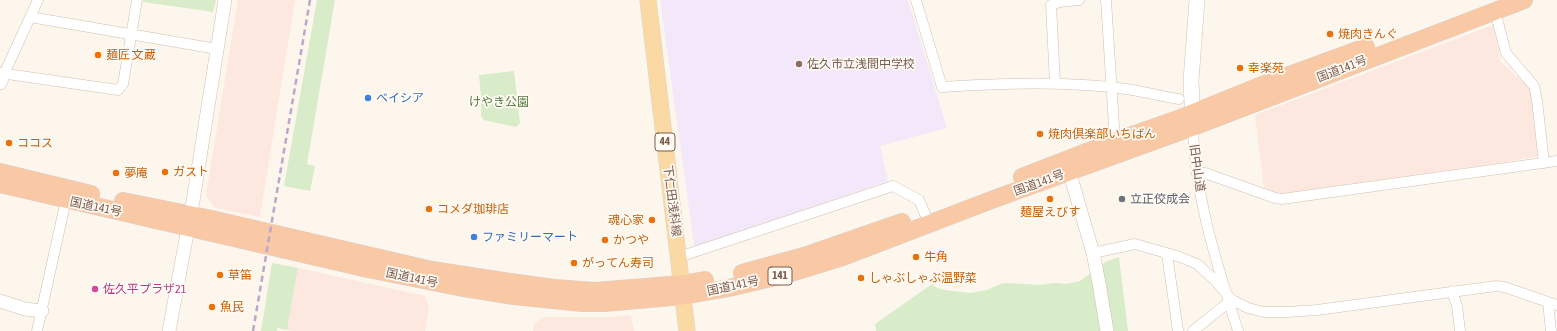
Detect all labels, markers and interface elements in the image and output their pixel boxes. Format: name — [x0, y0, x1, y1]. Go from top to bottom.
place label: 焼肉きんぐ — [1338, 27, 1398, 41]
marker: 焼肉きんぐ — [1325, 29, 1335, 39]
place label: 麺匠 文蔵 — [106, 48, 156, 62]
marker: 麺匠 文蔵 — [93, 50, 103, 60]
street label: 国道141号 — [1315, 53, 1369, 85]
place label: 佐久市立浅間中学校 — [807, 57, 915, 71]
marker: 佐久市立浅間中学校 — [794, 59, 804, 69]
place label: 幸楽苑 — [1248, 61, 1284, 75]
marker: 幸楽苑 — [1235, 63, 1245, 73]
place label: ベイシア — [376, 91, 424, 105]
marker: ベイシア — [363, 93, 373, 103]
park label: けやき公園 — [469, 95, 529, 109]
place label: 焼肉倶楽部いちばん — [1048, 127, 1156, 141]
marker: 焼肉倶楽部いちばん — [1035, 129, 1045, 139]
road number: 44 — [655, 133, 675, 151]
place label: ココス — [17, 136, 53, 150]
marker: ココス — [4, 138, 14, 148]
street label: 旧中山道 — [1187, 143, 1207, 193]
street label: 下仁田浅科線 — [660, 164, 684, 238]
place label: ガスト — [173, 165, 209, 179]
place label: 夢庵 — [124, 166, 148, 180]
marker: ガスト — [160, 167, 170, 177]
street label: 国道141号 — [1012, 167, 1066, 199]
marker: 夢庵 — [111, 168, 121, 178]
place label: 立正佼成会 — [1130, 192, 1190, 206]
street label: 国道141号 — [69, 194, 123, 220]
marker: 麺屋えびす — [1045, 194, 1055, 204]
marker: 立正佼成会 — [1117, 194, 1127, 204]
place label: コメダ珈琲店 — [437, 202, 509, 216]
marker: コメダ珈琲店 — [424, 204, 434, 214]
place label: 麺屋えびす — [1020, 205, 1080, 219]
place label: 魂心家 — [608, 213, 644, 227]
marker: 魂心家 — [647, 215, 657, 225]
place label: ファミリーマート — [482, 230, 578, 244]
marker: ファミリーマート — [469, 232, 479, 242]
place label: かつや — [613, 233, 649, 247]
marker: かつや — [600, 235, 610, 245]
place label: 牛角 — [924, 250, 948, 264]
marker: 牛角 — [911, 252, 921, 262]
place label: がってん寿司 — [582, 256, 654, 270]
marker: がってん寿司 — [569, 258, 579, 268]
street label: 国道141号 — [385, 265, 439, 291]
road number: 141 — [768, 267, 792, 285]
place label: 草笛 — [228, 268, 252, 282]
marker: 草笛 — [215, 270, 225, 280]
place label: しゃぶしゃぶ温野菜 — [869, 271, 977, 285]
street label: 国道141号 — [706, 273, 760, 299]
marker: しゃぶしゃぶ温野菜 — [856, 273, 866, 283]
place label: 佐久平プラザ21 — [103, 282, 186, 296]
marker: 佐久平プラザ21 — [90, 284, 100, 294]
place label: 魚民 — [220, 300, 244, 314]
marker: 魚民 — [207, 302, 217, 312]

